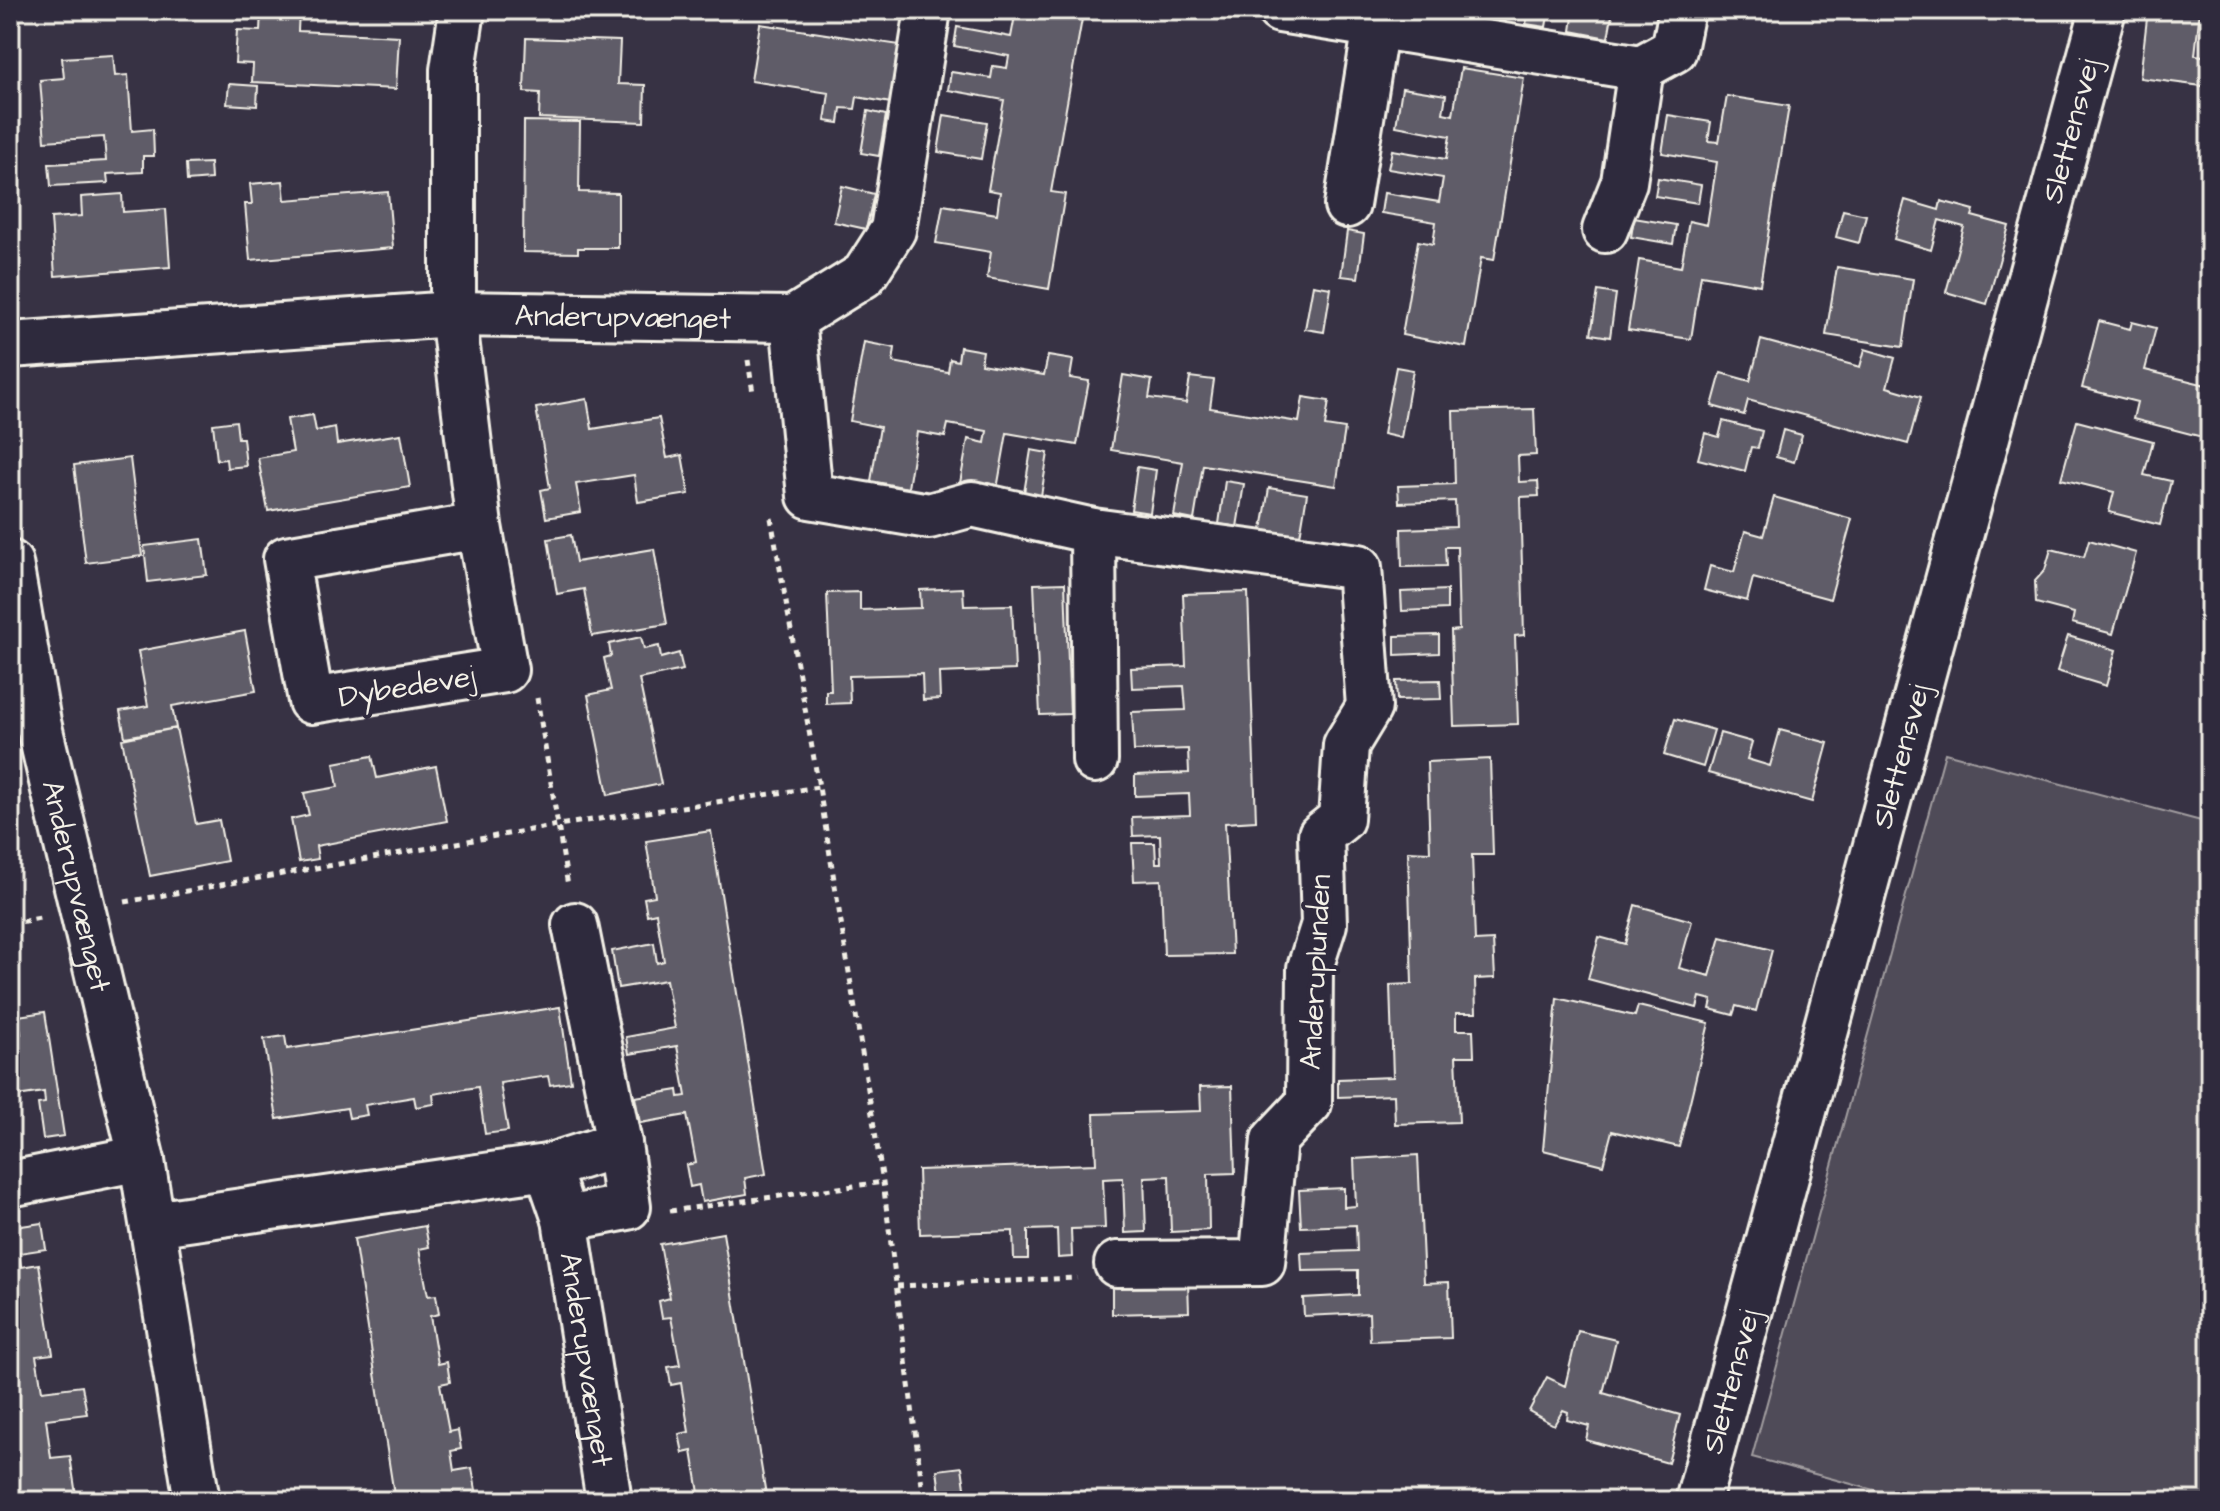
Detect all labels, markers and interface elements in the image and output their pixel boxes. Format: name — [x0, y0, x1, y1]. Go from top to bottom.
street label: Slettensvej — [2032, 53, 2111, 208]
street label: Anderupvænget — [514, 295, 731, 341]
street label: Dybedevej — [336, 655, 479, 719]
street label: Slettensvej — [1862, 679, 1941, 833]
street label: Anderupvænget — [30, 776, 121, 996]
street label: Anderuplunden — [1290, 873, 1342, 1071]
street label: Anderupvænget — [548, 1249, 623, 1470]
street label: Slettensvej — [1692, 1304, 1771, 1458]

